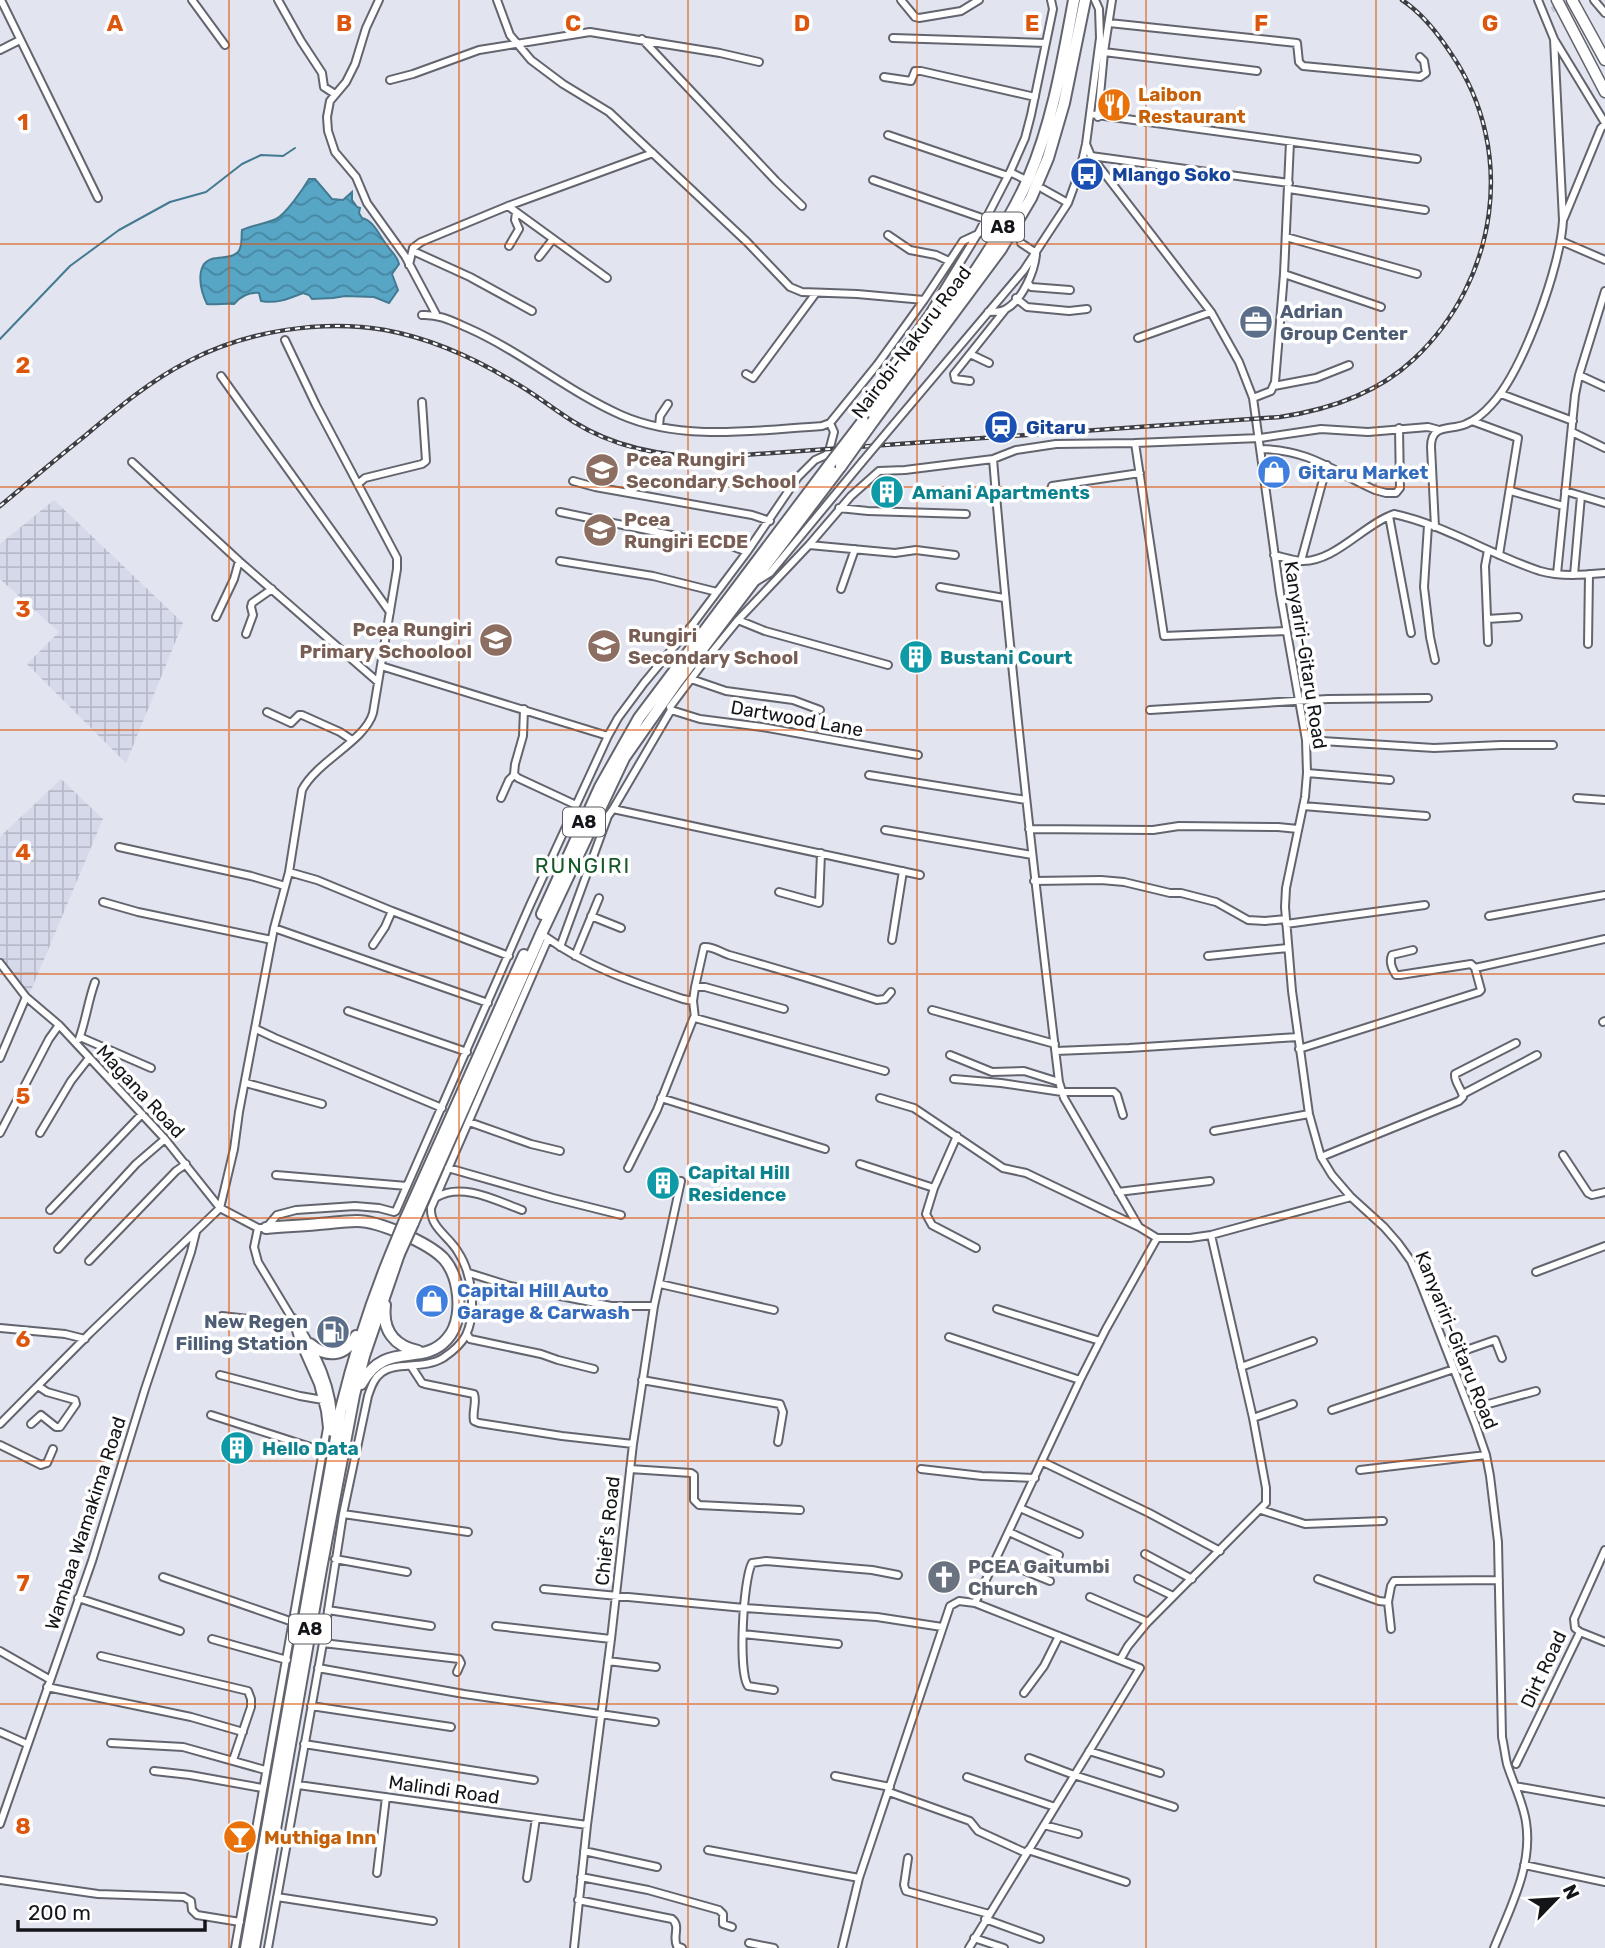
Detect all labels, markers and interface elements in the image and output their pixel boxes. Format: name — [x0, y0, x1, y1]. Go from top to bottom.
text: A — [107, 9, 124, 37]
text: B — [336, 9, 352, 37]
text: C — [565, 9, 581, 37]
text: D — [794, 9, 810, 37]
text: E — [1025, 9, 1039, 37]
text: F — [1254, 9, 1268, 37]
text: G — [1482, 9, 1498, 37]
place label: Laibon Restaurant — [1138, 83, 1246, 128]
restaurant icon: Laibon Restaurant — [1095, 86, 1133, 124]
text: 1 — [17, 108, 29, 136]
bus stop icon: Mlango Soko — [1068, 155, 1106, 193]
place label: Mlango Soko — [1112, 163, 1231, 186]
road number: A8 — [982, 212, 1024, 242]
street label: Nairobi-Nakuru Road — [847, 262, 976, 423]
place label: Adrian Group Center — [1280, 300, 1408, 345]
office icon: Adrian Group Center — [1237, 303, 1275, 341]
text: 2 — [16, 351, 30, 379]
station icon: Gitaru — [982, 408, 1020, 446]
place label: Gitaru — [1026, 416, 1086, 439]
place label: Pcea Rungiri Secondary School — [626, 448, 796, 493]
school or university icon: Pcea Rungiri Secondary School — [583, 451, 621, 489]
shop icon: Gitaru Market — [1255, 453, 1293, 491]
place label: Gitaru Market — [1298, 461, 1429, 484]
building icon: Amani Apartments — [868, 473, 906, 511]
place label: Amani Apartments — [912, 481, 1090, 504]
place label: Pcea Rungiri ECDE — [624, 508, 748, 553]
school or university icon: Pcea Rungiri ECDE — [581, 511, 619, 549]
street label: Kanyariri-Gitaru Road — [1279, 559, 1332, 751]
text: 3 — [15, 595, 31, 623]
place label: Pcea Rungiri Primary Schoolool — [299, 618, 472, 663]
school or university icon: Pcea Rungiri Primary Schoolool — [477, 621, 515, 659]
place label: Rungiri Secondary School — [628, 624, 798, 669]
school or university icon: Rungiri Secondary School — [585, 627, 623, 665]
building icon: Bustani Court — [897, 638, 935, 676]
place label: Bustani Court — [940, 646, 1073, 669]
street label: Dartwood Lane — [729, 696, 865, 741]
road number: A8 — [563, 808, 605, 836]
text: 4 — [15, 838, 31, 866]
district label: RUNGIRI — [535, 853, 631, 878]
street label: Magana Road — [92, 1040, 190, 1143]
text: 5 — [16, 1082, 31, 1110]
place label: Capital Hill Residence — [688, 1161, 790, 1206]
building icon: Capital Hill Residence — [644, 1164, 682, 1202]
street label: Kanyariri-Gitaru Road — [1410, 1248, 1503, 1433]
place label: Capital Hill Auto Garage & Carwash — [457, 1279, 630, 1324]
shop icon: Capital Hill Auto Garage & Carwash — [413, 1282, 451, 1320]
place label: New Regen Filling Station — [175, 1310, 308, 1355]
fuel station icon: New Regen Filling Station — [314, 1313, 352, 1351]
text: 6 — [16, 1325, 31, 1353]
street label: Wambaa Wamakima Road — [40, 1414, 131, 1633]
building icon: Hello Data — [218, 1429, 256, 1467]
place label: Hello Data — [262, 1437, 359, 1460]
street label: Chief's Road — [590, 1475, 625, 1587]
place label: PCEA Gaitumbi Church — [968, 1555, 1110, 1600]
church icon: PCEA Gaitumbi Church — [925, 1558, 963, 1596]
text: 7 — [16, 1569, 30, 1597]
road number: A8 — [289, 1614, 331, 1644]
street label: Dirt Road — [1516, 1627, 1571, 1711]
street label: Malindi Road — [387, 1770, 501, 1809]
text: 8 — [15, 1812, 31, 1840]
bar icon: Muthiga Inn — [221, 1818, 259, 1856]
place label: Muthiga Inn — [264, 1826, 376, 1849]
north arrow — [1521, 1864, 1591, 1934]
text: N — [1558, 1881, 1584, 1903]
scale bar — [18, 1888, 205, 1932]
text: 200 m — [28, 1900, 91, 1925]

